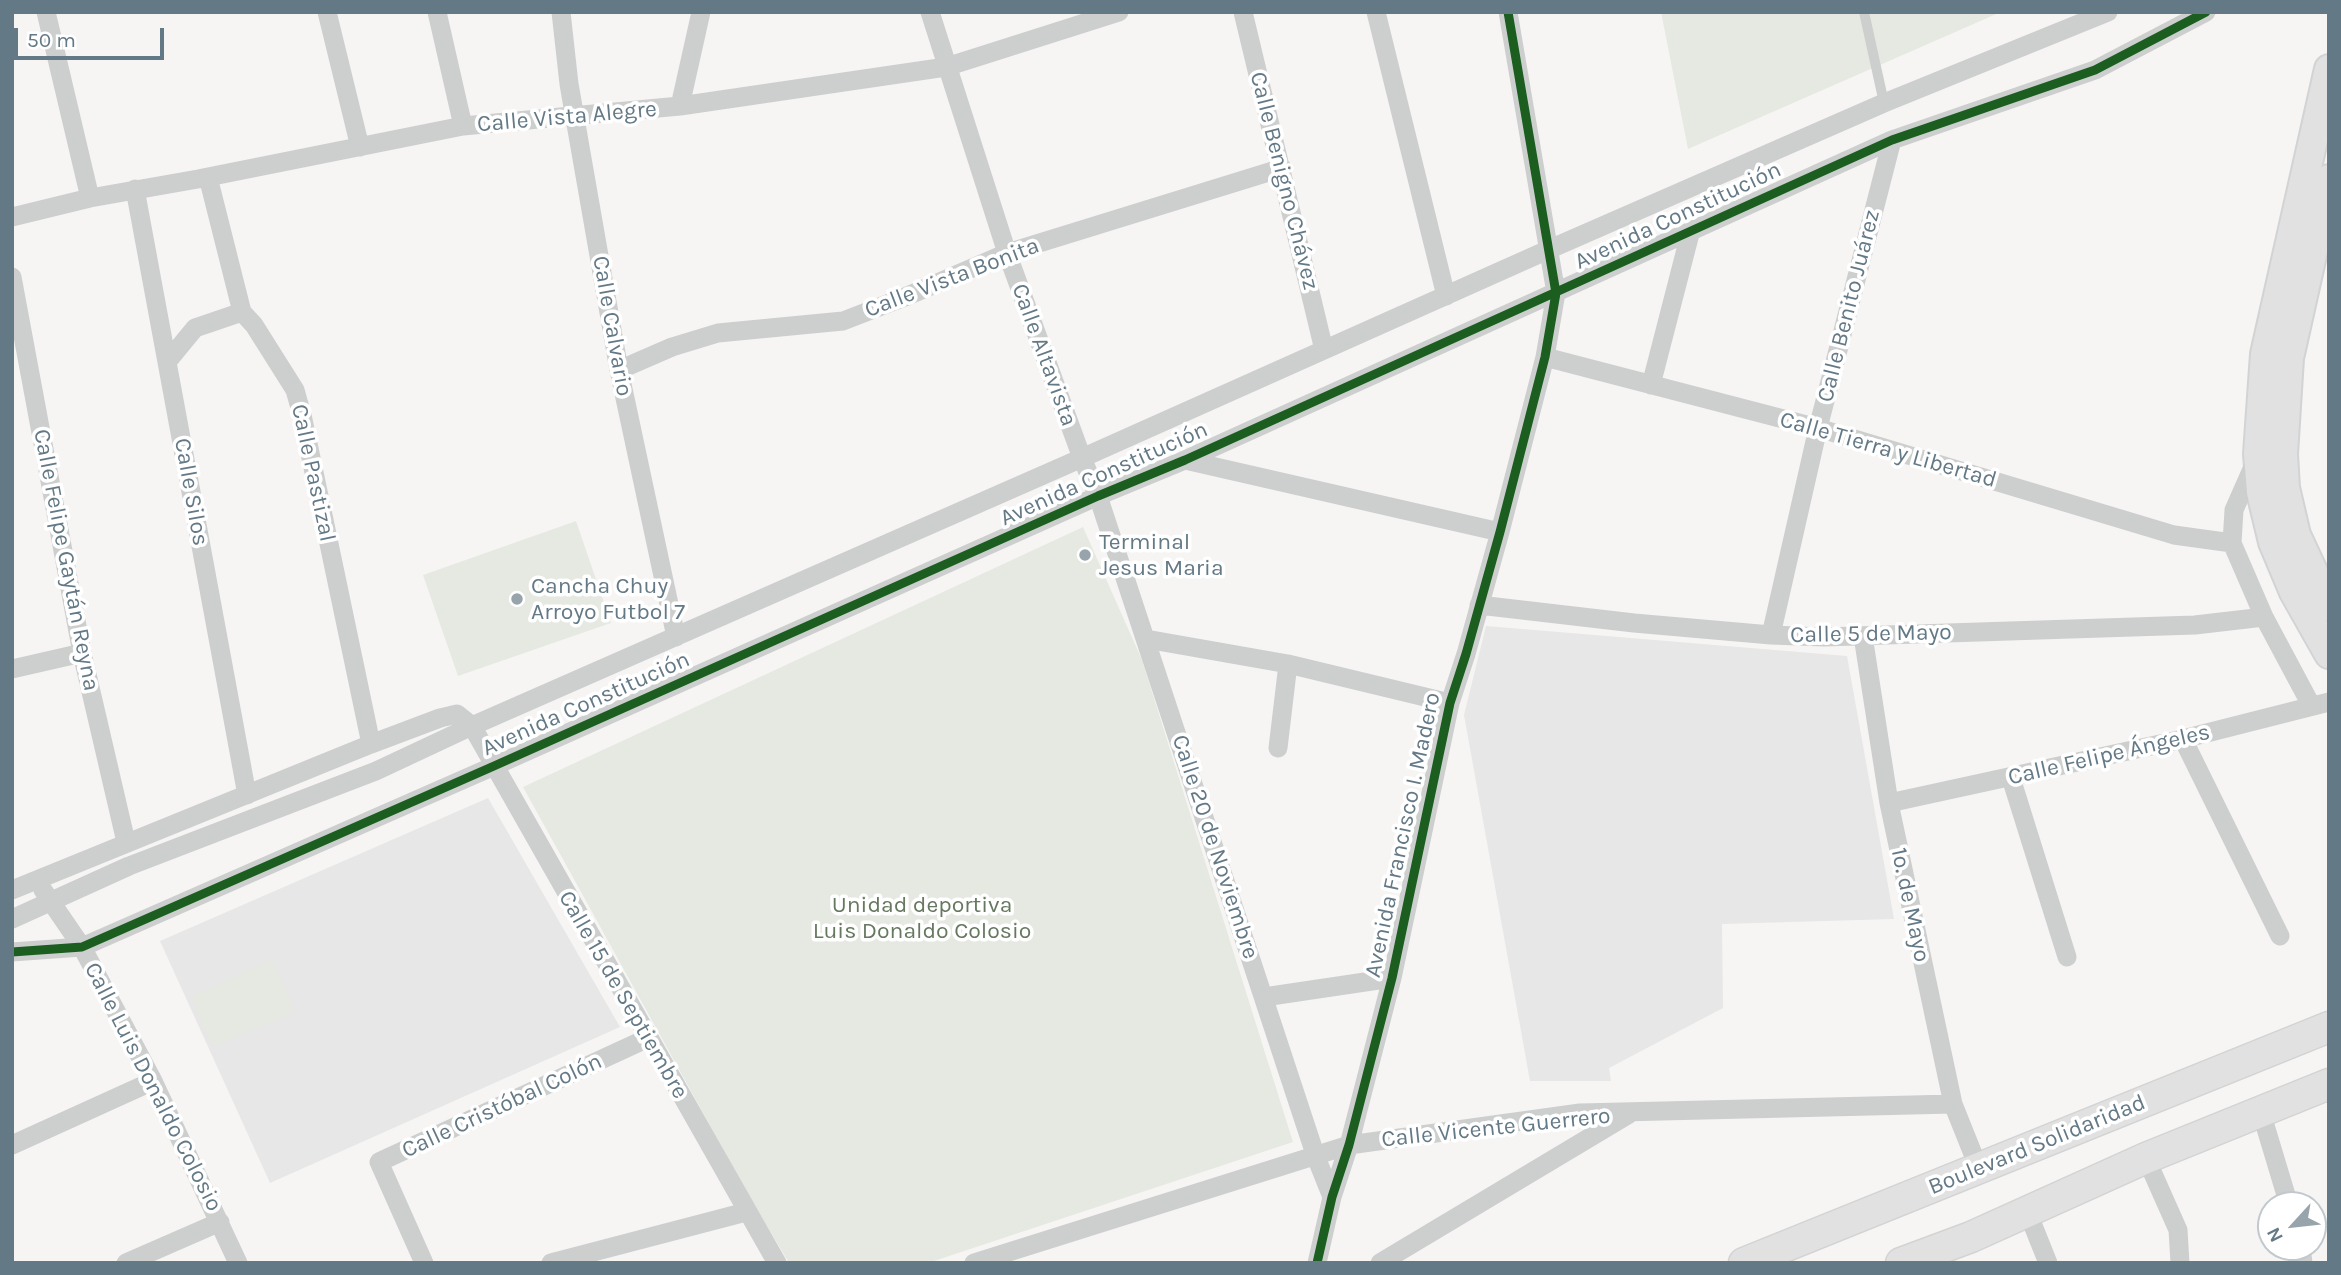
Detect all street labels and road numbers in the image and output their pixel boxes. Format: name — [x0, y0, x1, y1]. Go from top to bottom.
street label: Calle Benigno Chávez — [1244, 69, 1324, 293]
street label: Calle Vista Alegre — [476, 95, 658, 139]
street label: Avenida Constitución — [1570, 156, 1786, 276]
street label: Calle Benito Juárez — [1812, 207, 1886, 405]
street label: Calle Vista Bonita — [861, 232, 1043, 324]
street label: Calle Calvario — [586, 254, 638, 398]
street label: Calle Altavista — [1005, 280, 1083, 430]
street label: Calle Pastizal — [285, 402, 341, 544]
street label: Calle Tierra y Libertad — [1776, 406, 2000, 494]
street label: Avenida Constitución — [996, 416, 1212, 532]
street label: Calle Felipe Gaytán Reyna — [27, 427, 105, 693]
street label: Calle Silos — [168, 436, 214, 548]
street label: Calle 5 de Mayo — [1790, 619, 1952, 649]
street label: Avenida Constitución — [478, 646, 694, 762]
street label: Avenida Francisco I. Madero — [1359, 690, 1447, 980]
street label: Calle Felipe Ángeles — [2005, 718, 2213, 792]
street label: Calle 20 de Noviembre — [1166, 731, 1264, 963]
street label: 1o. de Mayo — [1884, 845, 1936, 965]
street label: Calle 15 de Septiembre — [552, 886, 694, 1104]
street label: Calle Luis Donaldo Colosio — [78, 958, 228, 1216]
street label: Calle Cristóbal Colón — [398, 1048, 606, 1164]
street label: Boulevard Solidaridad — [1924, 1089, 2150, 1201]
street label: Calle Vicente Guerrero — [1380, 1102, 1612, 1154]

